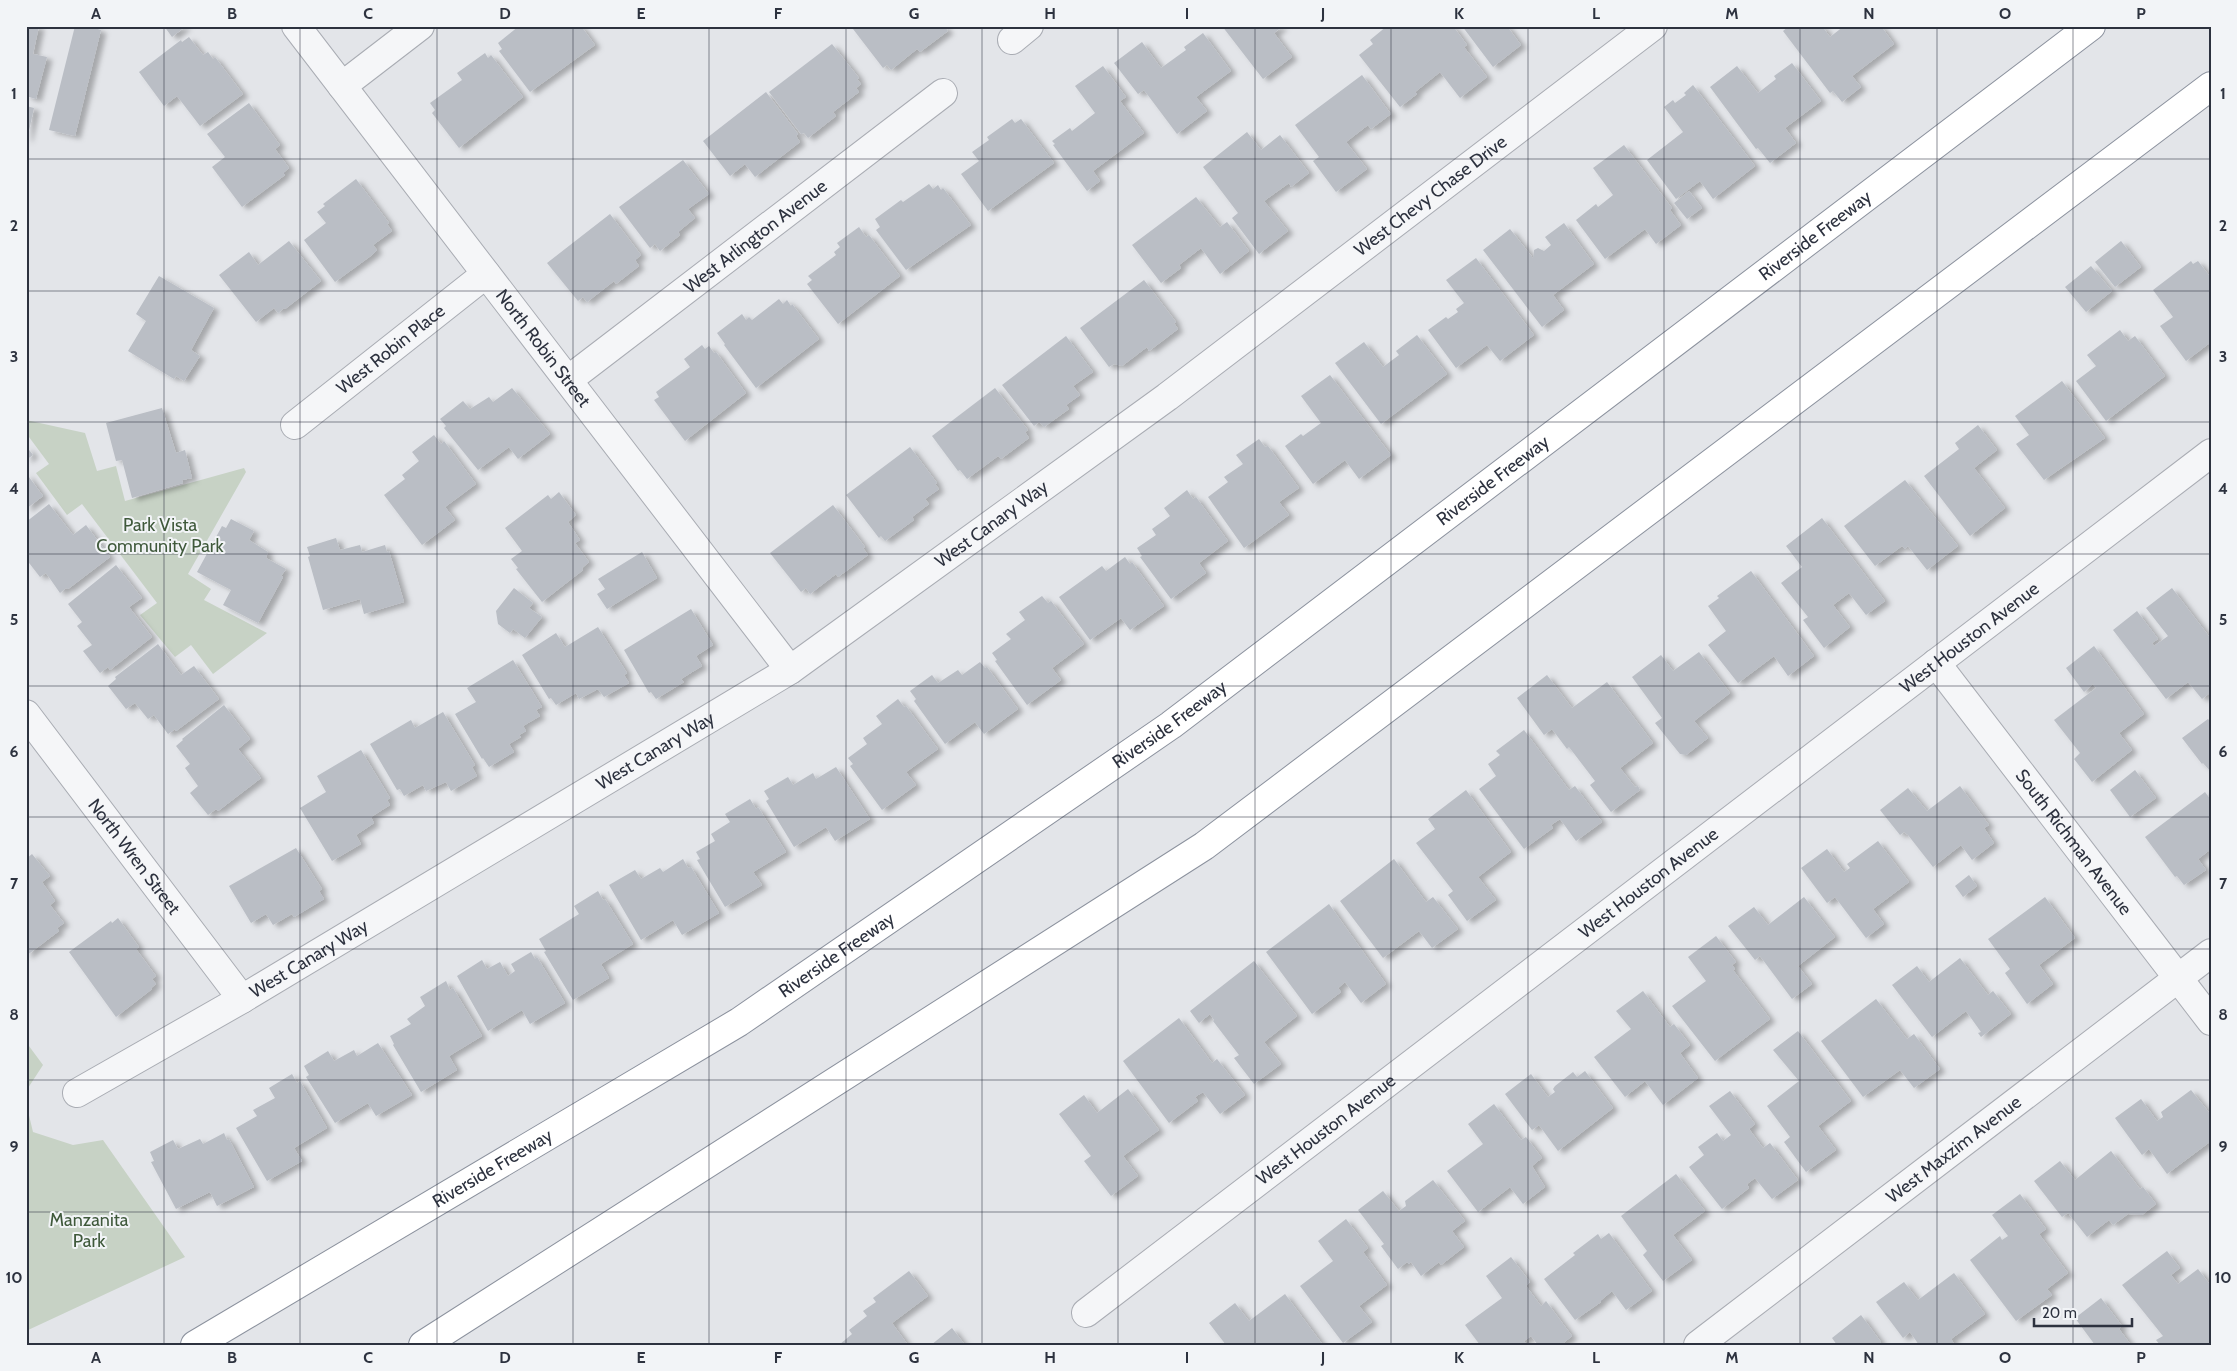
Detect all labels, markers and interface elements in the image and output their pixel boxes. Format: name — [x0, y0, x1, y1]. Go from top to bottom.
text: A — [91, 4, 101, 23]
text: B — [227, 4, 237, 23]
text: C — [363, 4, 373, 23]
text: D — [499, 4, 511, 23]
text: E — [636, 4, 646, 23]
text: F — [774, 4, 783, 23]
text: G — [909, 4, 919, 23]
text: H — [1044, 4, 1056, 23]
text: I — [1185, 4, 1189, 23]
text: J — [1320, 4, 1325, 23]
text: K — [1454, 4, 1464, 23]
text: L — [1592, 4, 1600, 23]
text: M — [1725, 4, 1739, 23]
text: N — [1863, 4, 1875, 23]
text: O — [1999, 4, 2011, 23]
text: P — [2136, 4, 2146, 23]
text: 1 — [11, 84, 17, 103]
text: 1 — [2220, 84, 2226, 103]
street label: West Chevy Chase Drive — [1350, 131, 1511, 261]
street label: West Arlington Avenue — [680, 175, 831, 298]
street label: Riverside Freeway — [1755, 186, 1876, 285]
text: 2 — [10, 216, 18, 235]
text: 2 — [2219, 216, 2227, 235]
street label: North Robin Street — [491, 285, 595, 411]
street label: West Robin Place — [332, 300, 449, 399]
text: 3 — [10, 347, 18, 366]
text: 3 — [2219, 347, 2227, 366]
street label: Riverside Freeway — [1432, 431, 1553, 530]
street label: West Canary Way — [931, 476, 1052, 572]
text: 4 — [9, 479, 19, 498]
text: 4 — [2218, 479, 2228, 498]
park label: Park Vista Community Park — [96, 514, 225, 557]
street label: West Houston Avenue — [1895, 577, 2043, 698]
text: 5 — [10, 610, 18, 629]
text: 5 — [2219, 610, 2227, 629]
street label: Riverside Freeway — [1108, 676, 1231, 773]
street label: West Canary Way — [592, 707, 718, 795]
text: 6 — [10, 742, 19, 761]
text: 6 — [2219, 742, 2228, 761]
street label: South Richman Avenue — [2011, 765, 2137, 919]
street label: North Wren Street — [83, 794, 185, 919]
street label: West Houston Avenue — [1574, 823, 1723, 943]
text: 7 — [10, 874, 19, 893]
text: 7 — [2219, 874, 2228, 893]
street label: Riverside Freeway — [774, 907, 899, 1002]
street label: West Canary Way — [246, 915, 372, 1003]
text: 8 — [9, 1005, 19, 1024]
text: 8 — [2218, 1005, 2228, 1024]
street label: West Houston Avenue — [1252, 1069, 1400, 1190]
street label: West Maxzim Avenue — [1882, 1091, 2026, 1208]
street label: Riverside Freeway — [429, 1124, 556, 1212]
text: 9 — [10, 1137, 19, 1156]
text: 9 — [2219, 1137, 2228, 1156]
park label: Manzanita Park — [50, 1209, 129, 1252]
text: 10 — [5, 1268, 23, 1287]
text: 10 — [2214, 1268, 2232, 1287]
scale bar — [2034, 1296, 2132, 1328]
text: 20 m — [2042, 1304, 2077, 1322]
text: A — [91, 1348, 101, 1367]
text: B — [227, 1348, 237, 1367]
text: C — [363, 1348, 373, 1367]
text: D — [499, 1348, 511, 1367]
text: E — [636, 1348, 646, 1367]
text: F — [774, 1348, 783, 1367]
text: G — [909, 1348, 919, 1367]
text: H — [1044, 1348, 1056, 1367]
text: I — [1185, 1348, 1189, 1367]
text: J — [1320, 1348, 1325, 1367]
text: K — [1454, 1348, 1464, 1367]
text: L — [1592, 1348, 1600, 1367]
text: M — [1725, 1348, 1739, 1367]
text: N — [1863, 1348, 1875, 1367]
text: O — [1999, 1348, 2011, 1367]
text: P — [2136, 1348, 2146, 1367]

